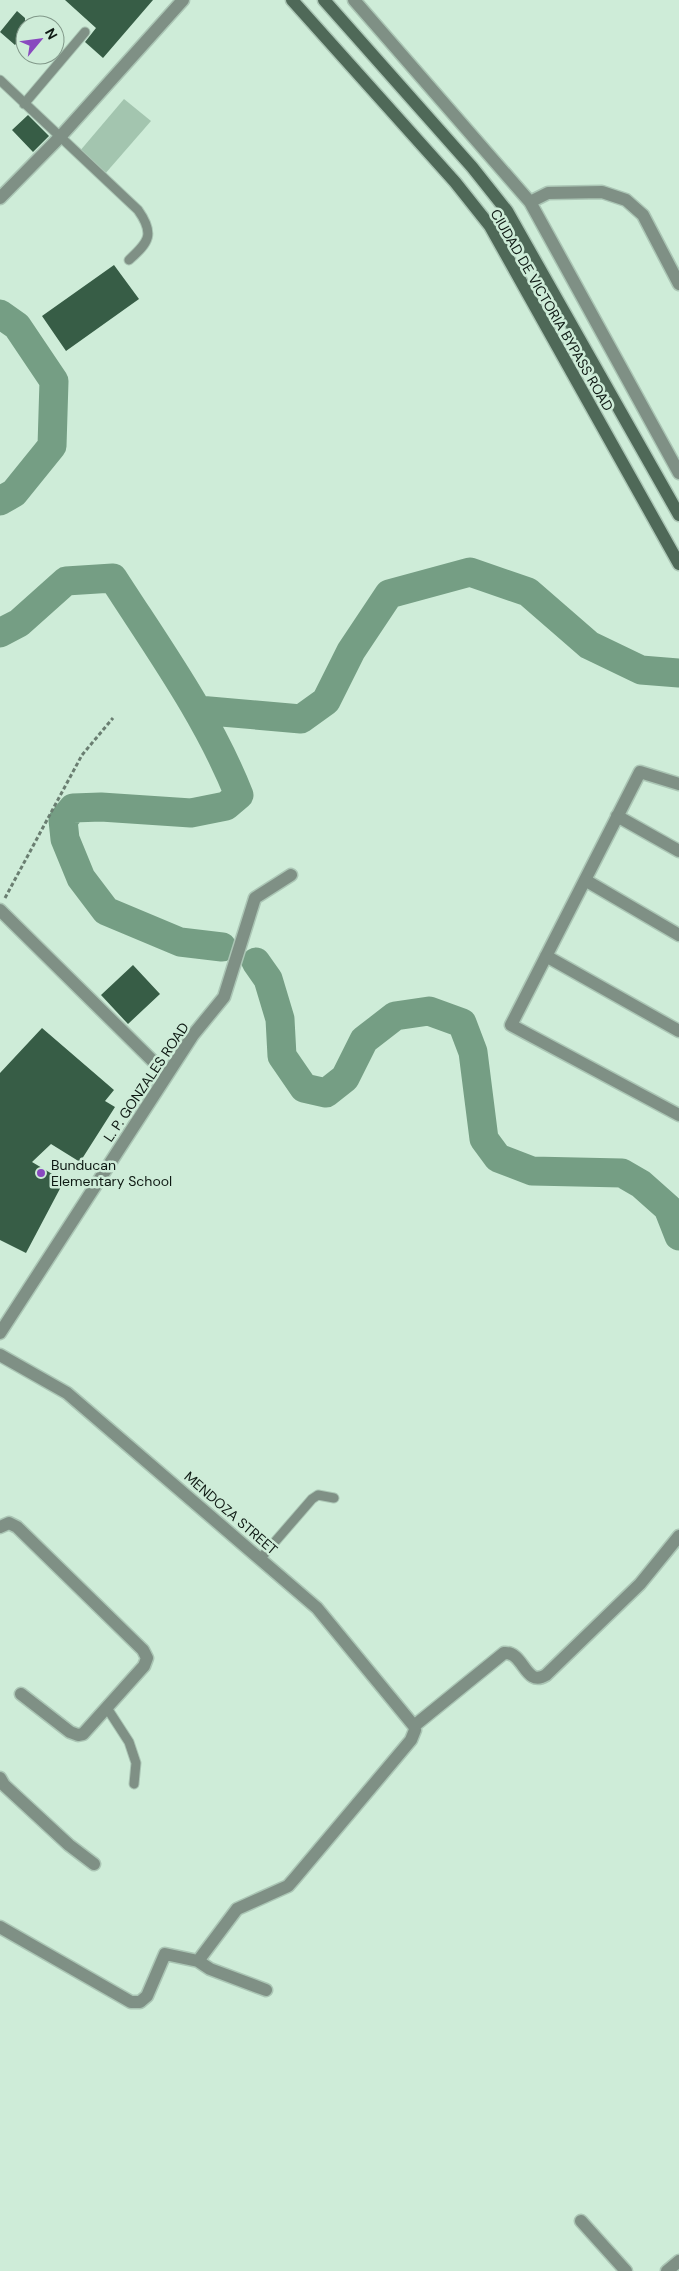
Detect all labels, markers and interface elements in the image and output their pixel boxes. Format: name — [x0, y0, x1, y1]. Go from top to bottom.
north arrow — [15, 15, 65, 65]
text: N — [41, 25, 62, 43]
street label: CIUDAD DE VICTORIA BYPASS ROAD — [487, 206, 617, 414]
street label: L. P. GONZALES ROAD — [99, 1019, 193, 1145]
place label: Bunducan Elementary School — [51, 1156, 172, 1190]
marker: Bunducan Elementary School — [35, 1167, 47, 1179]
street label: MENDOZA STREET — [181, 1467, 282, 1559]

